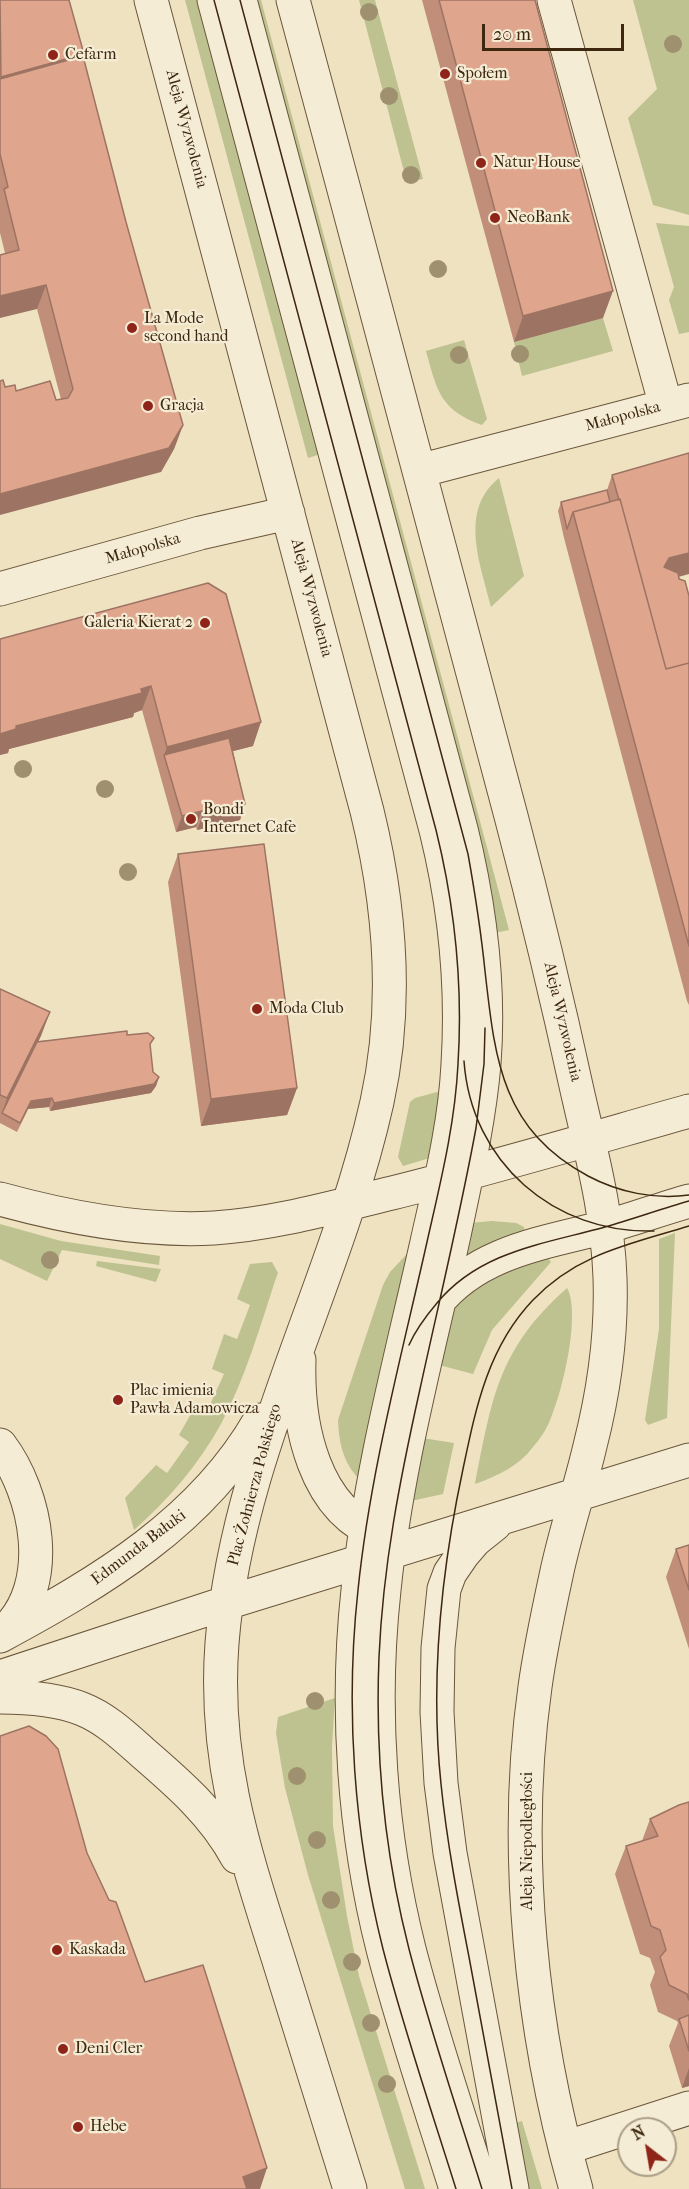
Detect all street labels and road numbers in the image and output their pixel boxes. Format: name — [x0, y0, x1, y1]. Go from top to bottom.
street label: Aleja Wyzwolenia — [161, 68, 211, 190]
street label: Małopolska — [583, 398, 663, 436]
street label: Małopolska — [103, 529, 183, 569]
street label: Aleja Wyzwolenia — [286, 537, 336, 659]
street label: Aleja Wyzwolenia — [539, 961, 585, 1083]
street label: Plac Żołnierza Polskiego — [224, 1402, 286, 1568]
street label: Edmunda Bałuki — [88, 1506, 190, 1590]
street label: Aleja Niepodległości — [518, 1772, 538, 1910]

